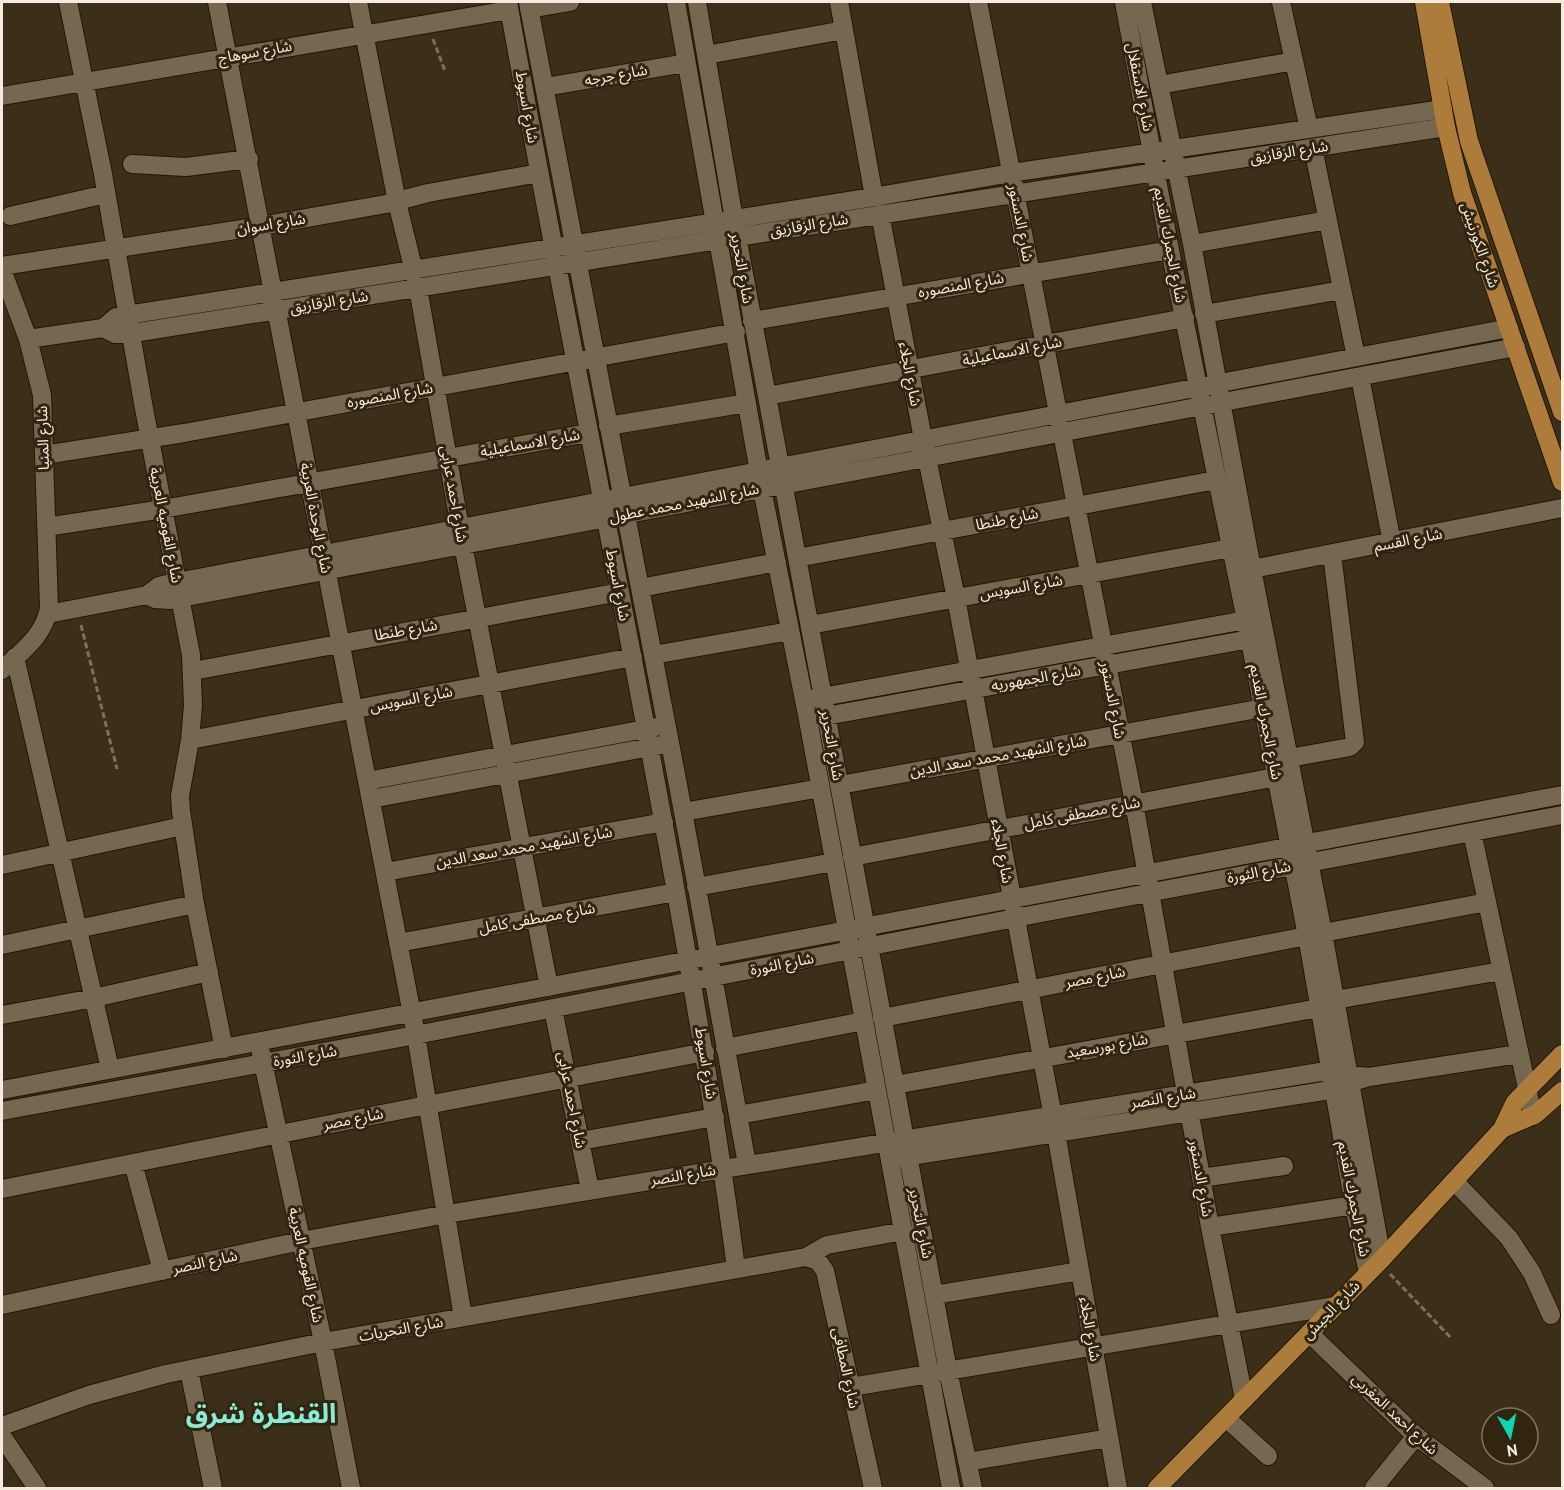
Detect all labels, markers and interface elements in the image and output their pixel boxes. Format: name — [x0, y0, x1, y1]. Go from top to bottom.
street label: شارع سوهاج — [217, 36, 294, 70]
street label: شارع الاستقلال — [1120, 41, 1158, 134]
street label: شارع جرجه — [583, 60, 650, 92]
street label: شارع اسيوط — [509, 69, 543, 145]
street label: شارع الزقازيق — [1248, 136, 1330, 170]
street label: شارع الدستور — [1002, 182, 1038, 264]
street label: شارع الجمرك القديم — [1147, 185, 1191, 305]
street label: شارع الكورنيش — [1454, 200, 1504, 291]
street label: شارع اسوان — [235, 209, 307, 241]
street label: شارع الزقازيق — [768, 209, 850, 243]
street label: شارع التحرير — [724, 230, 758, 306]
street label: شارع المنصوره — [917, 268, 1006, 304]
street label: شارع الزقازيق — [288, 286, 370, 320]
street label: شارع الاسماعيلية — [961, 332, 1064, 372]
street label: شارع الجلاء — [892, 340, 926, 409]
street label: شارع المنصوره — [346, 378, 435, 414]
street label: شارع المنيا — [32, 405, 56, 471]
street label: شارع الاسماعيلية — [479, 424, 582, 464]
street label: شارع احمد عرابى — [434, 444, 472, 545]
street label: شارع الوحدة العربية — [293, 461, 337, 576]
street label: شارع القوميه العربية — [143, 465, 187, 585]
street label: شارع الشهيد محمد عطول — [607, 479, 761, 529]
street label: شارع طنطا — [974, 503, 1041, 537]
street label: شارع القسم — [1372, 524, 1445, 558]
street label: شارع اسيوط — [599, 547, 635, 623]
street label: شارع السويس — [978, 570, 1065, 606]
street label: شارع طنطا — [373, 615, 440, 647]
street label: شارع الدستور — [1094, 659, 1130, 741]
street label: شارع الجمهوريه — [990, 660, 1083, 698]
street label: شارع الجمرك القديم — [1243, 662, 1287, 782]
street label: شارع السويس — [368, 681, 455, 719]
street label: شارع التحرير — [814, 707, 848, 783]
street label: شارع الشهيد محمد سعد الدين — [908, 731, 1089, 783]
street label: شارع مصطفى كامل — [1022, 792, 1142, 836]
street label: شارع الجلاء — [985, 817, 1018, 886]
street label: شارع الشهيد محمد سعد الدين — [434, 822, 615, 874]
street label: شارع الثورة — [1225, 856, 1293, 890]
street label: شارع مصطفى كامل — [477, 898, 597, 940]
street label: شارع الثورة — [748, 948, 816, 982]
street label: شارع مصر — [1062, 961, 1128, 995]
street label: شارع اسيوط — [688, 1025, 722, 1101]
street label: شارع بورسعيد — [1065, 1029, 1150, 1065]
street label: شارع الثورة — [272, 1041, 339, 1073]
street label: شارع احمد عرابى — [551, 1050, 591, 1151]
street label: شارع النصر — [1128, 1083, 1198, 1115]
street label: شارع مصر — [320, 1103, 386, 1137]
street label: شارع الدستور — [1182, 1137, 1218, 1219]
street label: شارع الجمرك القديم — [1331, 1139, 1375, 1259]
street label: شارع النصر — [648, 1160, 718, 1192]
street label: شارع التحرير — [902, 1185, 938, 1261]
street label: شارع القوميه العربية — [282, 1205, 328, 1325]
street label: شارع النصر — [170, 1245, 240, 1281]
street label: شارع الجيش — [1298, 1276, 1366, 1345]
street label: شارع الجلاء — [1073, 1295, 1106, 1364]
street label: شارع التحريات — [357, 1312, 445, 1348]
street label: شارع المطافى — [826, 1326, 864, 1411]
street label: شارع احمد المغربي — [1346, 1369, 1443, 1461]
district label: القنطرة شرق — [186, 1396, 336, 1430]
north arrow — [1480, 1406, 1540, 1466]
text: N — [1506, 1440, 1519, 1462]

